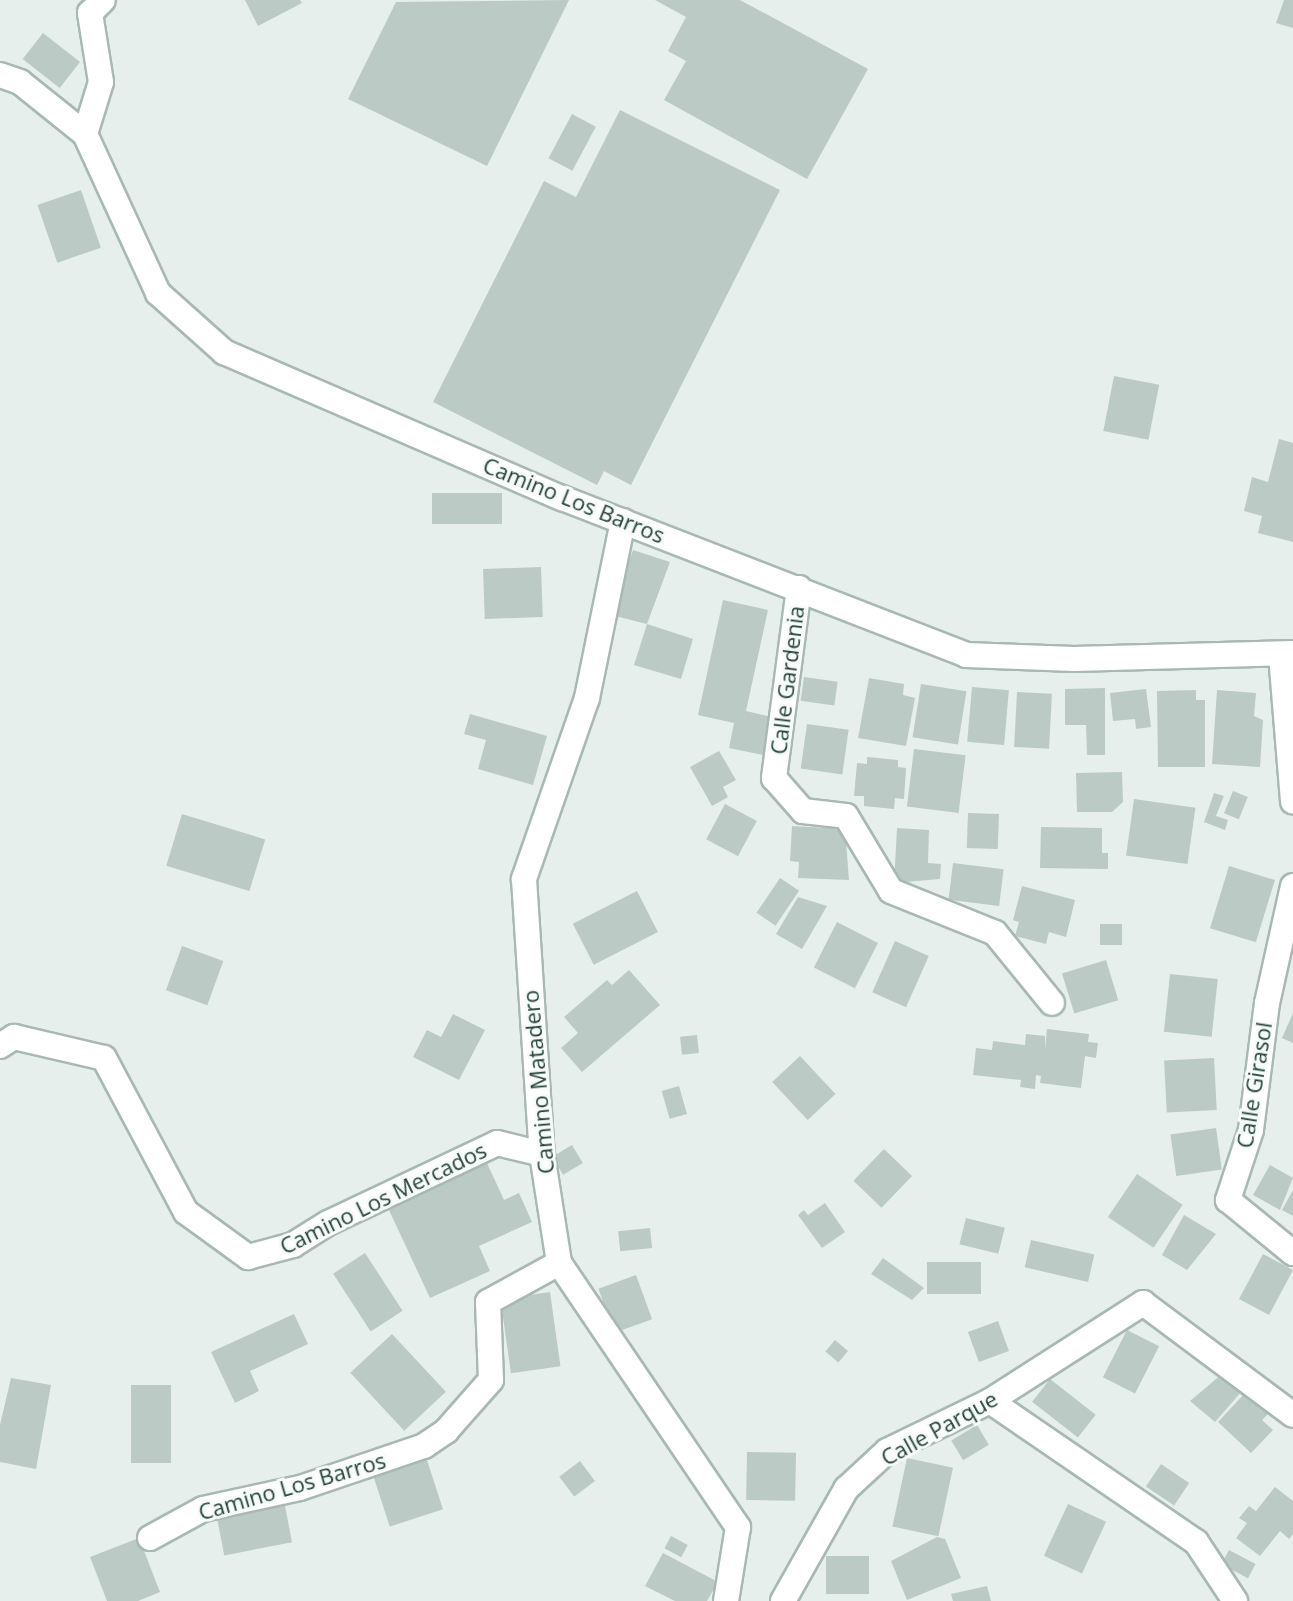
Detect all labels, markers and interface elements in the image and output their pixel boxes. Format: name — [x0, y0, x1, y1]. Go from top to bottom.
street label: Camino Los Barros — [479, 452, 669, 548]
street label: Calle Gardenia — [765, 604, 809, 756]
street label: Camino Matadero — [517, 989, 559, 1175]
street label: Calle Girasol — [1231, 1020, 1277, 1150]
street label: Camino Los Mercados — [275, 1137, 491, 1259]
street label: Calle Parque — [876, 1385, 1002, 1471]
street label: Camino Los Barros — [195, 1447, 389, 1525]

